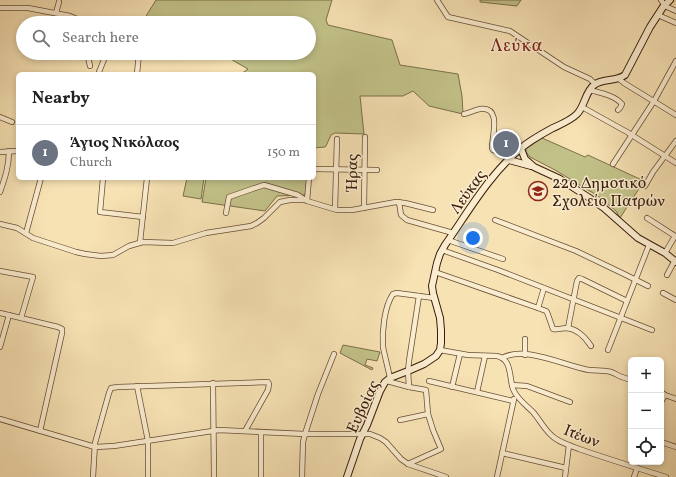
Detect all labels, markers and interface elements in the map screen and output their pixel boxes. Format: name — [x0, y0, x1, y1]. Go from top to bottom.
search box — [16, 16, 316, 60]
icon: search — [30, 27, 52, 49]
text: Search here — [62, 28, 139, 49]
district label: Λεύκα — [490, 34, 544, 59]
text: Nearby — [32, 87, 90, 110]
pin: 1 — [493, 129, 519, 159]
text: Άγιος Νικόλαος — [70, 133, 179, 154]
text: 1 — [42, 144, 48, 162]
text: 150 m — [267, 144, 300, 162]
street label: Ήρας — [342, 153, 364, 193]
text: Church — [70, 154, 112, 172]
street label: Λεύκας — [445, 166, 492, 219]
place label: 22ο Δημοτικό Σχολείο Πατρών — [552, 173, 665, 213]
school or university icon: 22ο Δημοτικό Σχολείο Πατρών — [527, 180, 549, 202]
your location — [463, 228, 483, 248]
map controls — [628, 357, 664, 465]
button: + — [628, 357, 664, 393]
street label: Ευβοίας — [342, 377, 386, 437]
button: − — [628, 393, 664, 429]
street label: Ιτέων — [560, 420, 603, 454]
button: locate — [628, 429, 664, 465]

